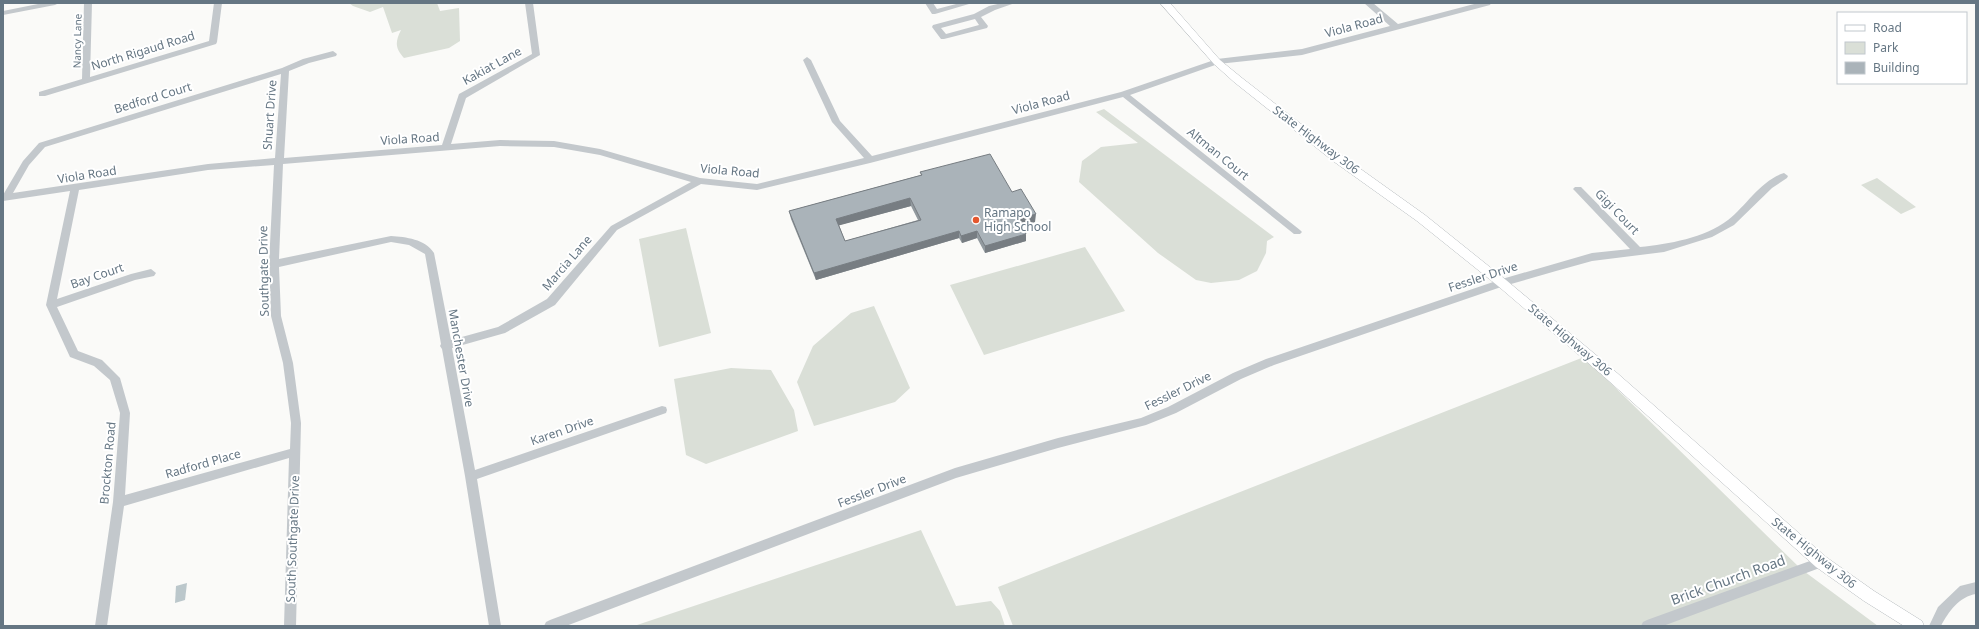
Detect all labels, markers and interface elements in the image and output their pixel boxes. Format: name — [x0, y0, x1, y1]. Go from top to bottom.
street label: Viola Road — [1323, 10, 1385, 41]
legend — [1837, 12, 1967, 84]
street label: Nancy Lane — [70, 13, 84, 68]
text: Road — [1873, 19, 1902, 36]
street label: North Rigaud Road — [89, 27, 197, 74]
text: Park — [1873, 39, 1899, 56]
street label: Kakiat Lane — [459, 42, 525, 89]
text: Building — [1873, 59, 1920, 76]
street label: Bedford Court — [112, 77, 194, 117]
street label: Shuart Drive — [259, 79, 280, 151]
street label: Viola Road — [1010, 87, 1072, 118]
street label: State Highway 306 — [1269, 101, 1363, 178]
street label: Altman Court — [1184, 123, 1253, 184]
street label: Viola Road — [380, 128, 440, 149]
street label: Viola Road — [700, 159, 760, 182]
street label: Viola Road — [56, 161, 118, 188]
street label: Gigi Court — [1591, 185, 1644, 239]
place label: Ramapo High School — [984, 204, 1051, 235]
marker: Ramapo High School — [971, 215, 981, 225]
street label: Southgate Drive — [254, 225, 273, 317]
street label: Marcia Lane — [538, 231, 596, 294]
street label: Fessler Drive — [1446, 257, 1520, 296]
street label: Bay Court — [68, 258, 126, 293]
street label: State Highway 306 — [1525, 299, 1616, 380]
street label: Manchester Drive — [444, 307, 479, 409]
street label: Fessler Drive — [1142, 367, 1214, 414]
street label: Karen Drive — [528, 412, 596, 449]
street label: Brockton Road — [95, 421, 120, 505]
street label: Radford Place — [163, 445, 243, 482]
street label: Fessler Drive — [835, 470, 909, 511]
street label: South Southgate Drive — [282, 475, 303, 603]
street label: State Highway 306 — [1768, 513, 1860, 592]
street label: Brick Church Road — [1668, 550, 1788, 609]

